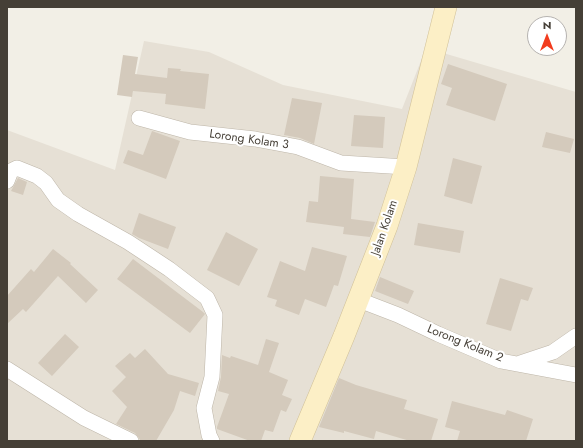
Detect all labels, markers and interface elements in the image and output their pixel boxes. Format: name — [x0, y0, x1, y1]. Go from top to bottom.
north arrow — [527, 16, 567, 56]
text: N — [543, 17, 551, 33]
street label: Lorong Kolam 3 — [208, 127, 290, 153]
street label: Jalan Kolam — [369, 198, 401, 258]
street label: Lorong Kolam 2 — [425, 322, 505, 366]

